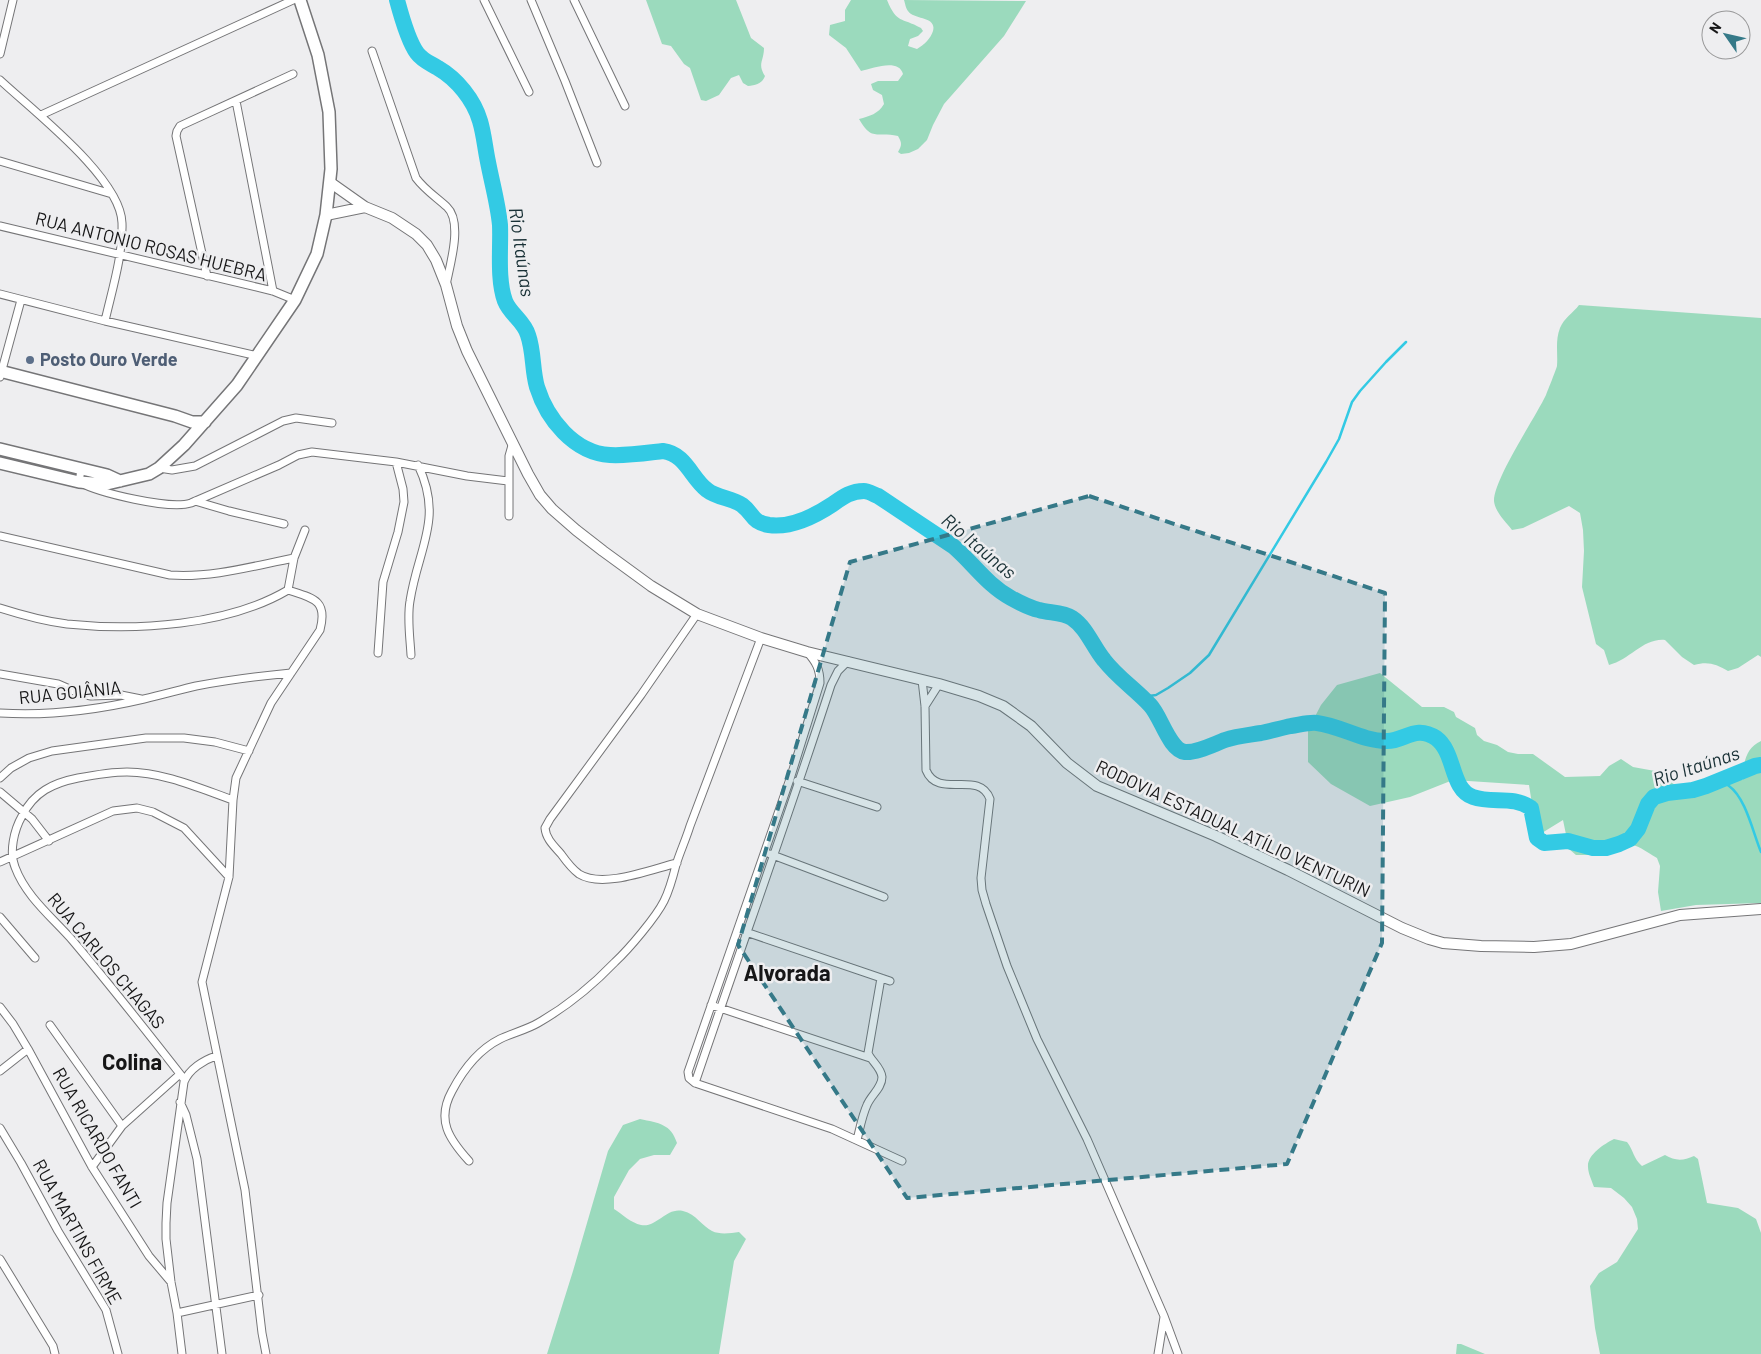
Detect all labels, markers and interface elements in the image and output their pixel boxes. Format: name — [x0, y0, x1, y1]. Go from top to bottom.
north arrow — [1701, 10, 1751, 60]
text: N — [1705, 19, 1724, 36]
water label: Rio Itaúnas — [505, 206, 540, 298]
street label: RUA ANTONIO ROSAS HUEBRA — [33, 207, 269, 285]
place label: Posto Ouro Verde — [40, 348, 178, 370]
marker: Posto Ouro Verde — [24, 354, 36, 366]
water label: Rio Itaúnas — [937, 508, 1021, 583]
street label: RUA GOIÂNIA — [18, 676, 122, 708]
water label: Rio Itaúnas — [1650, 741, 1742, 790]
street label: RODOVIA ESTADUAL ATÍLIO VENTURIN — [1093, 755, 1374, 902]
street label: RUA CARLOS CHAGAS — [43, 888, 170, 1033]
district label: Alvorada — [743, 959, 831, 985]
district label: Colina — [102, 1048, 162, 1074]
street label: RUA RICARDO FANTI — [49, 1063, 147, 1212]
street label: RUA MARTINS FIRME — [29, 1155, 127, 1308]

